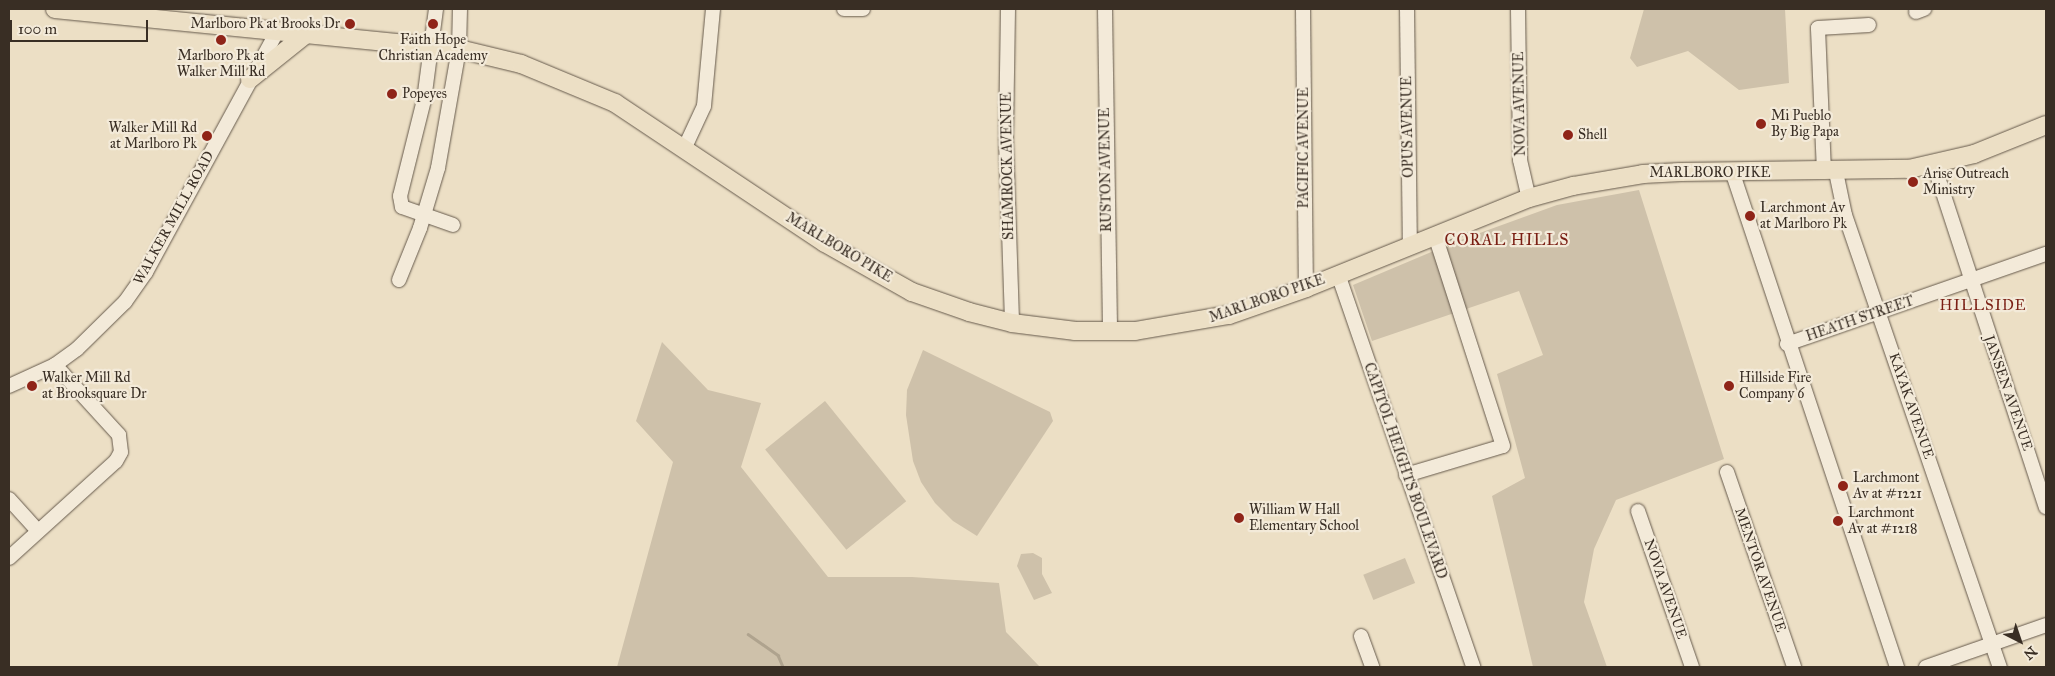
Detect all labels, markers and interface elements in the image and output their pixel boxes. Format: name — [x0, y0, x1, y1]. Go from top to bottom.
scale bar — [12, 10, 150, 42]
place label: Marlboro Pk at Brooks Dr — [190, 16, 340, 32]
marker: Marlboro Pk at Brooks Dr — [344, 18, 356, 30]
marker: Faith Hope Christian Academy — [427, 18, 439, 30]
text: 100 m — [18, 20, 57, 38]
place label: Faith Hope Christian Academy — [379, 32, 487, 64]
marker: Marlboro Pk at Walker Mill Rd — [215, 34, 227, 46]
place label: Marlboro Pk at Walker Mill Rd — [177, 48, 265, 80]
street label: NOVA AVENUE — [1511, 52, 1529, 156]
street label: OPUS AVENUE — [1399, 76, 1417, 178]
place label: Popeyes — [402, 86, 447, 102]
marker: Popeyes — [386, 88, 398, 100]
street label: PACIFIC AVENUE — [1296, 88, 1312, 208]
street label: SHAMROCK AVENUE — [998, 92, 1018, 240]
street label: RUSTON AVENUE — [1097, 108, 1115, 232]
place label: Mi Pueblo By Big Papa — [1771, 108, 1839, 140]
marker: Mi Pueblo By Big Papa — [1755, 118, 1767, 130]
place label: Walker Mill Rd at Marlboro Pk — [109, 120, 197, 152]
place label: Shell — [1578, 127, 1607, 143]
marker: Shell — [1562, 129, 1574, 141]
marker: Walker Mill Rd at Marlboro Pk — [201, 130, 213, 142]
street label: WALKER MILL ROAD — [130, 148, 218, 288]
street label: MARLBORO PIKE — [1649, 165, 1771, 181]
place label: Arise Outreach Ministry — [1923, 166, 2009, 198]
marker: Arise Outreach Ministry — [1907, 176, 1919, 188]
place label: Larchmont Av at Marlboro Pk — [1760, 200, 1847, 232]
street label: MARLBORO PIKE — [783, 210, 895, 286]
marker: Larchmont Av at Marlboro Pk — [1744, 210, 1756, 222]
district label: CORAL HILLS — [1443, 230, 1571, 250]
street label: MARLBORO PIKE — [1207, 271, 1327, 327]
street label: HEATH STREET — [1804, 293, 1916, 345]
district label: HILLSIDE — [1938, 297, 2028, 315]
street label: JANSEN AVENUE — [1980, 333, 2036, 453]
street label: KAYAK AVENUE — [1885, 351, 1937, 461]
street label: CAPITOL HEIGHTS BOULEVARD — [1360, 361, 1450, 581]
place label: Walker Mill Rd at Brooksquare Dr — [42, 370, 146, 402]
place label: Hillside Fire Company 6 — [1739, 370, 1811, 402]
marker: Walker Mill Rd at Brooksquare Dr — [26, 380, 38, 392]
marker: Hillside Fire Company 6 — [1723, 380, 1735, 392]
place label: Larchmont Av at #1221 — [1853, 470, 1922, 502]
marker: Larchmont Av at #1221 — [1837, 480, 1849, 492]
place label: William W Hall Elementary School — [1249, 502, 1359, 534]
place label: Larchmont Av at #1218 — [1848, 505, 1917, 538]
street label: MENTOR AVENUE — [1731, 506, 1789, 634]
marker: William W Hall Elementary School — [1233, 512, 1245, 524]
marker: Larchmont Av at #1218 — [1832, 515, 1844, 527]
street label: NOVA AVENUE — [1640, 537, 1690, 641]
north arrow — [1995, 616, 2045, 666]
text: N — [2020, 642, 2040, 663]

